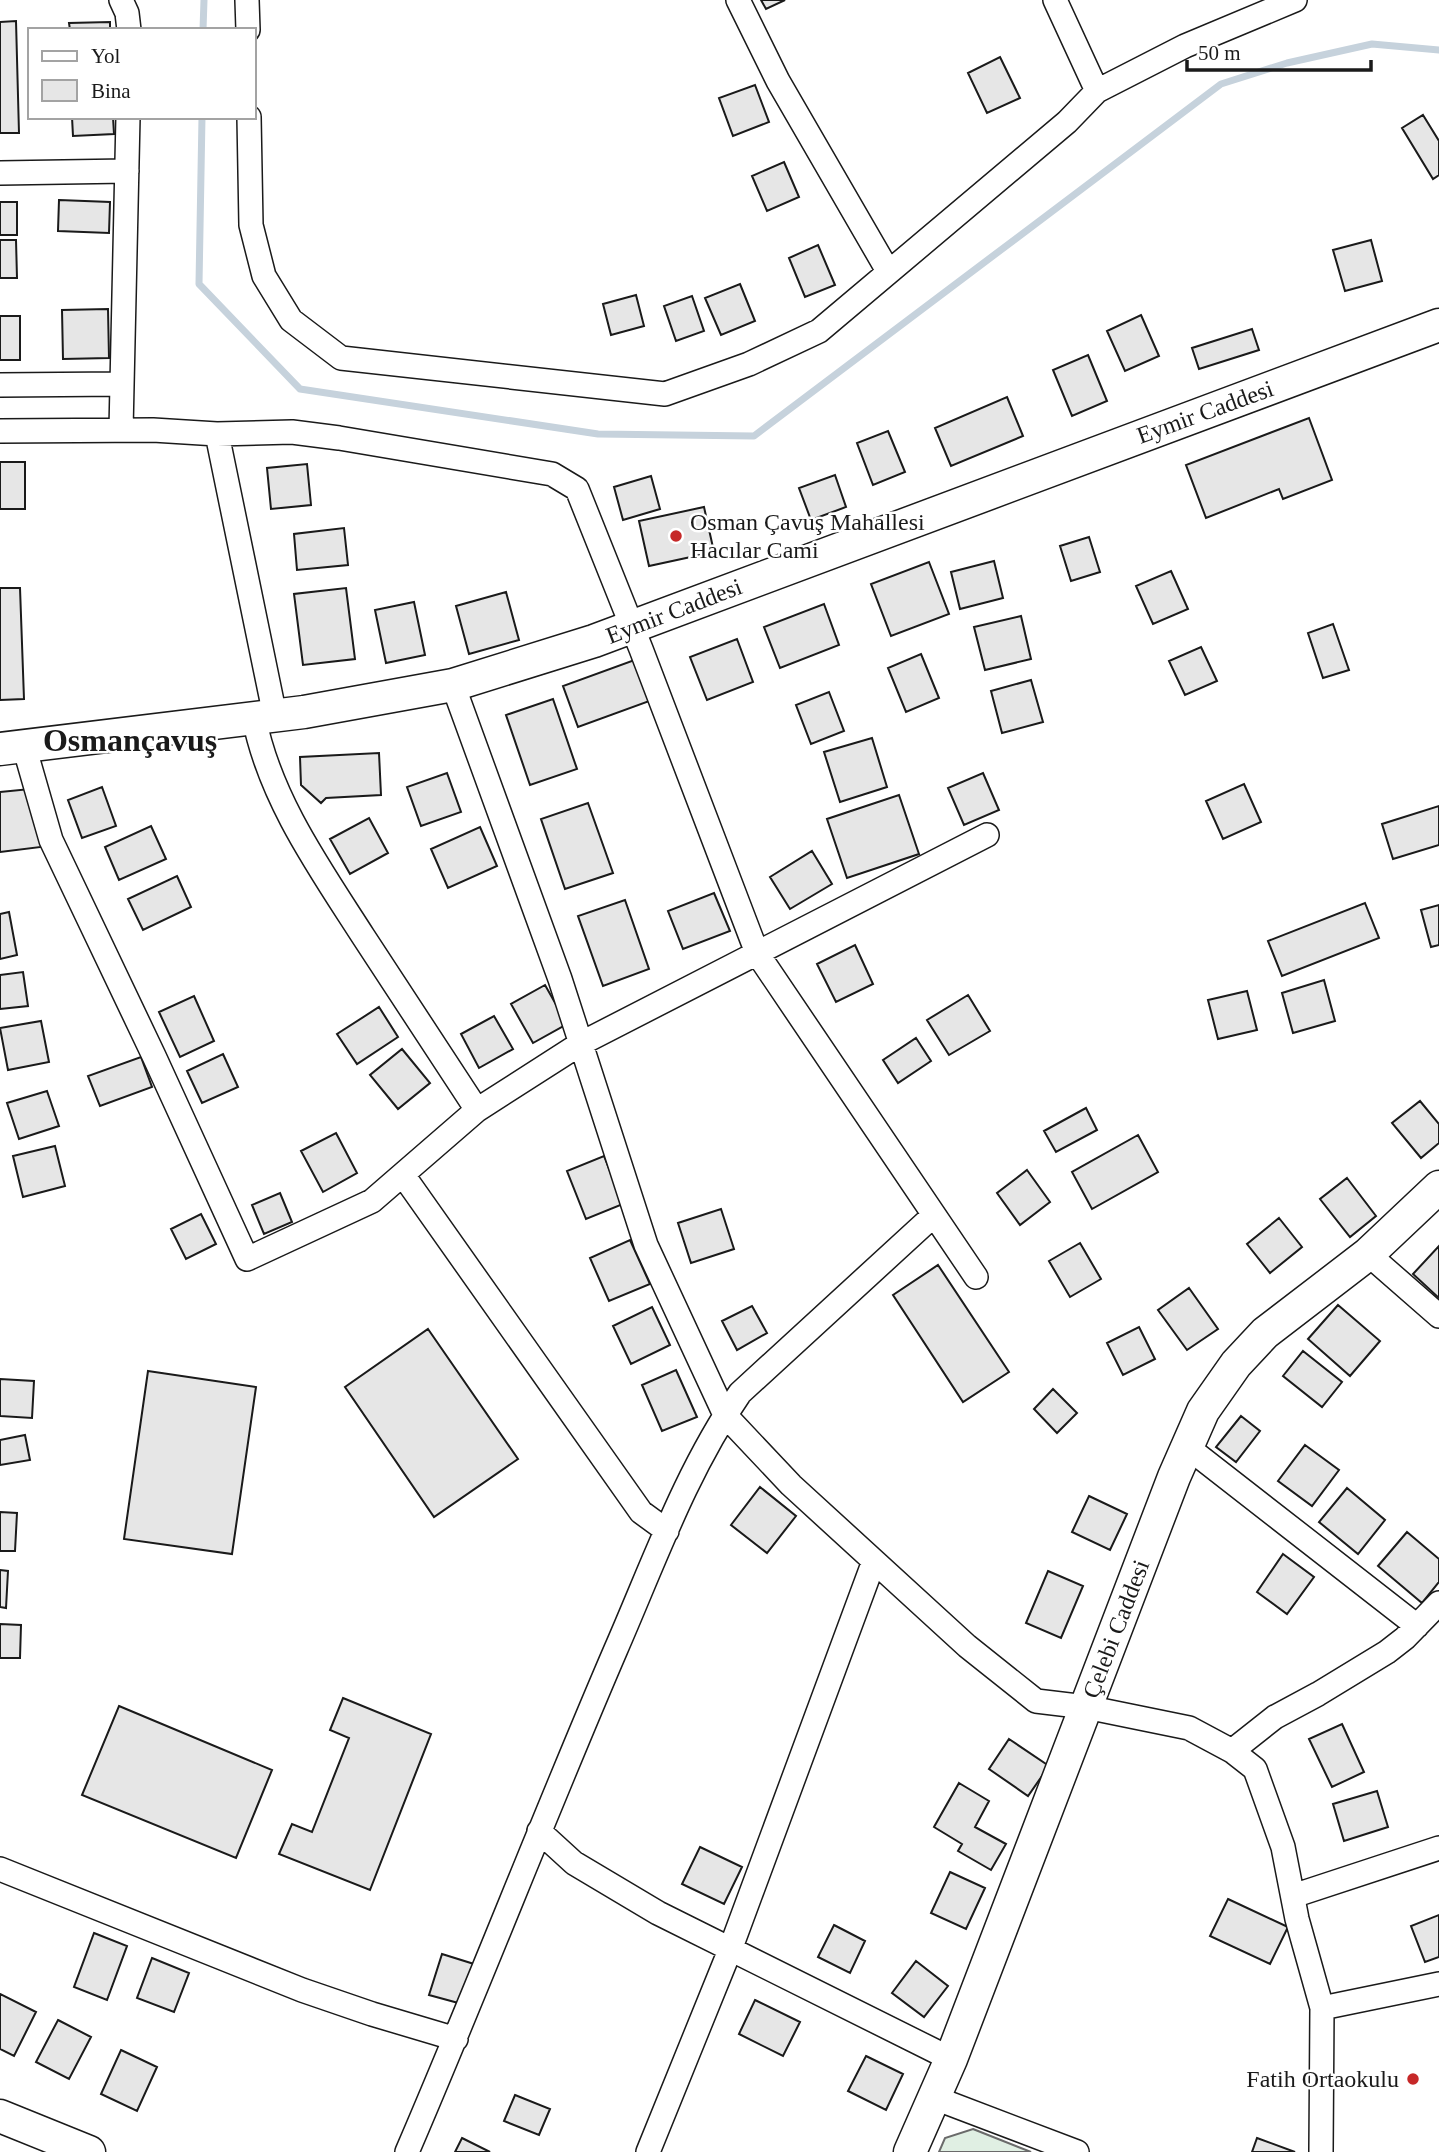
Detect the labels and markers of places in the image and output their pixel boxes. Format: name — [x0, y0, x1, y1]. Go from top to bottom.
place label: Osman Çavuş Mahallesi Hacılar Cami — [690, 509, 925, 563]
marker: Osman Çavuş Mahallesi Hacılar Cami — [668, 528, 684, 544]
place label: Fatih Ortaokulu — [1246, 2066, 1399, 2092]
marker: Fatih Ortaokulu — [1405, 2071, 1421, 2087]

